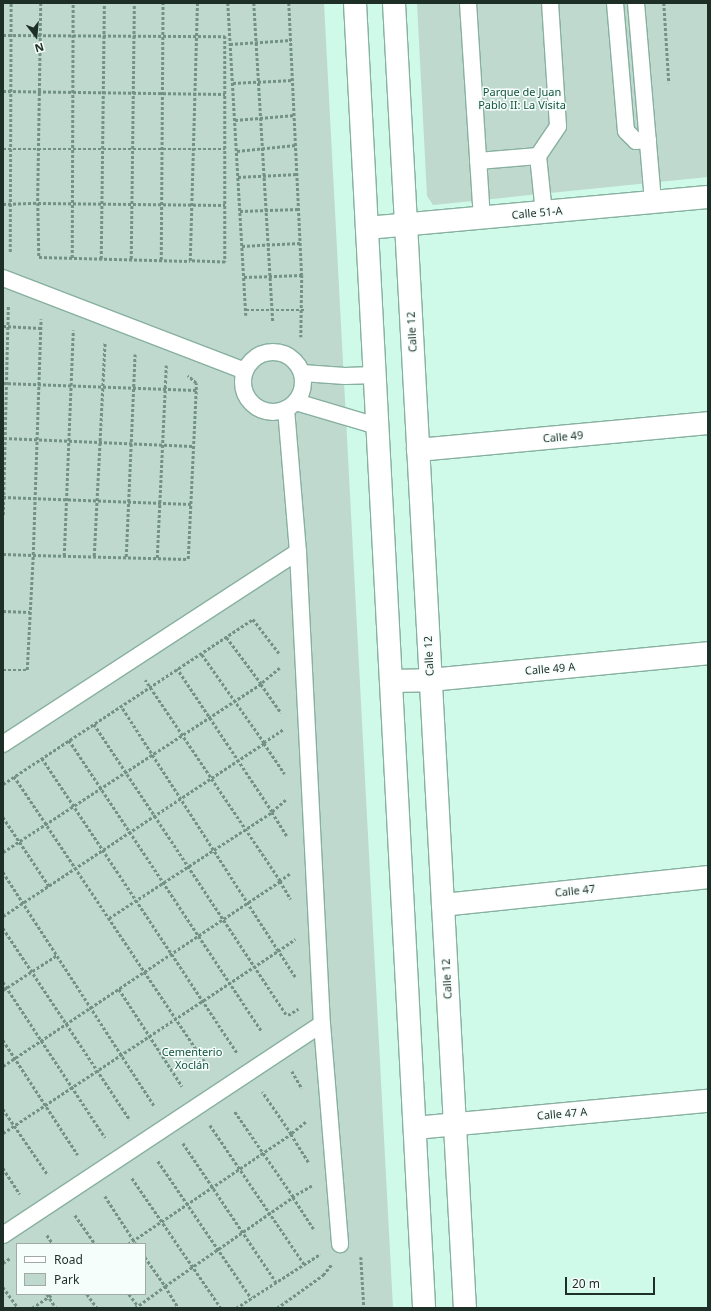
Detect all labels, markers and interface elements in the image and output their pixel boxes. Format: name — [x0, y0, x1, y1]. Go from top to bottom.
north arrow — [16, 16, 56, 56]
text: N — [33, 40, 46, 56]
park label: Parque de Juan Pablo II: La Visita — [478, 86, 566, 112]
street label: Calle 51-A — [511, 204, 563, 222]
street label: Calle 12 — [404, 311, 420, 353]
street label: Calle 49 — [542, 429, 584, 445]
street label: Calle 12 — [421, 635, 437, 677]
street label: Calle 49 A — [524, 660, 576, 678]
street label: Calle 47 — [554, 882, 596, 900]
street label: Calle 12 — [439, 958, 455, 1000]
park label: Cementerio Xoclán — [162, 1046, 222, 1072]
street label: Calle 47 A — [536, 1105, 588, 1123]
legend — [16, 1243, 146, 1295]
text: Road — [54, 1251, 83, 1268]
scale bar — [567, 1269, 657, 1295]
text: Park — [54, 1271, 79, 1288]
text: 20 m — [572, 1275, 600, 1292]

